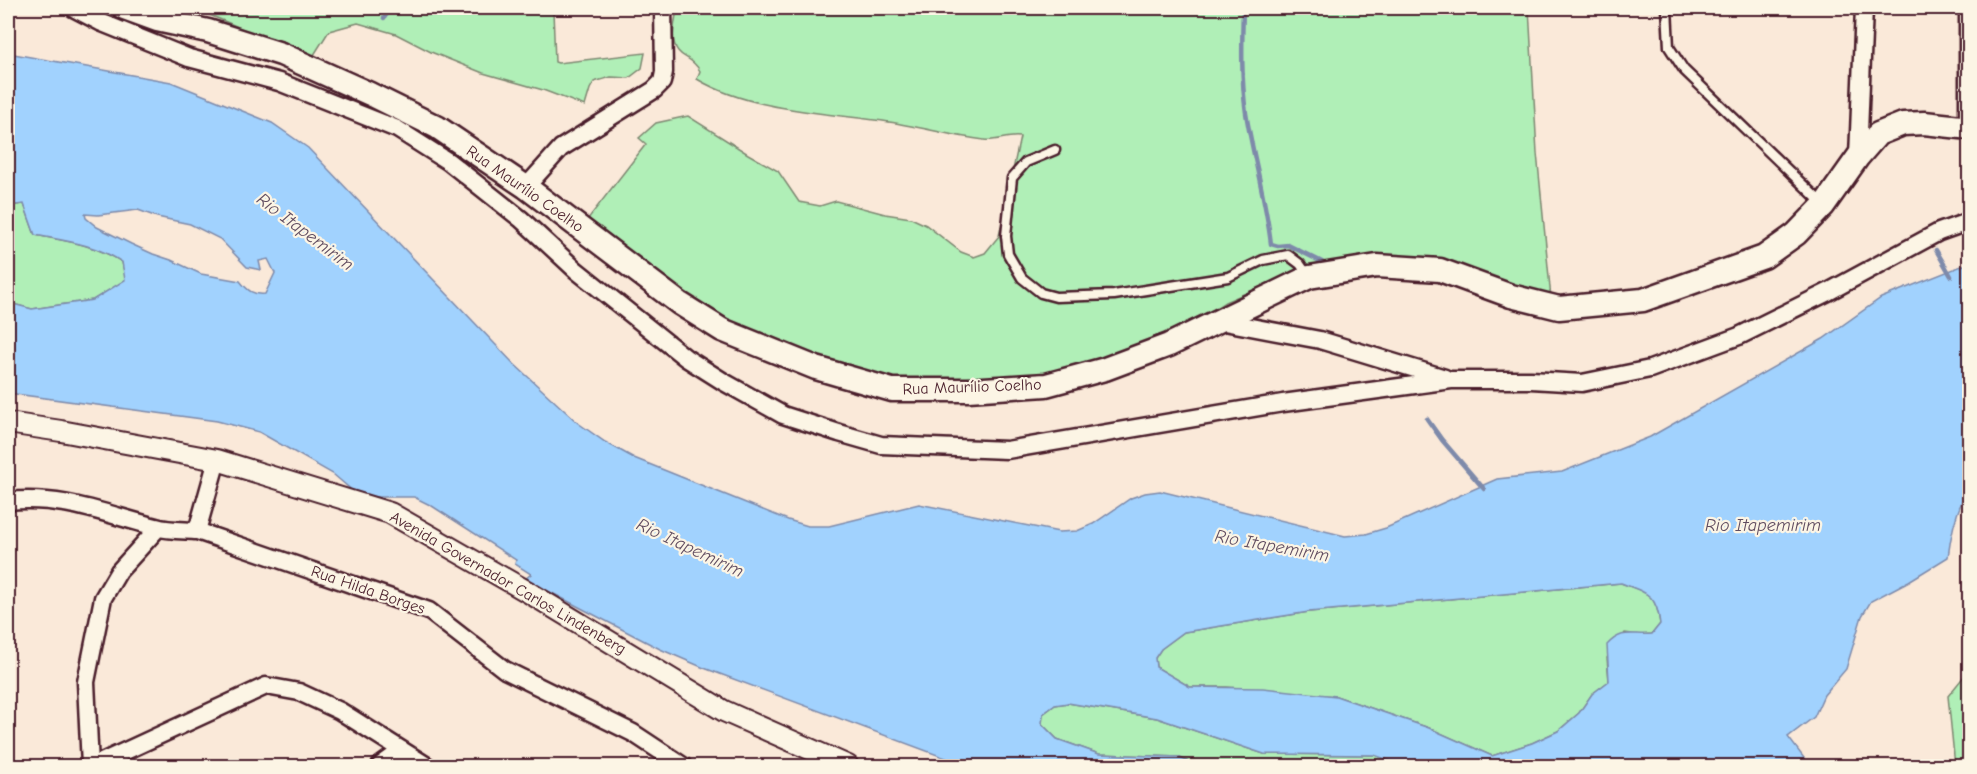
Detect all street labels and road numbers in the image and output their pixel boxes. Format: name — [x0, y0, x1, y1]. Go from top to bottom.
street label: Rua Maurílio Coelho — [463, 142, 587, 236]
street label: Rua Maurílio Coelho — [902, 376, 1042, 398]
street label: Avenida Governador Carlos Lindenberg — [387, 508, 629, 658]
street label: Rua Hilda Borges — [309, 562, 428, 618]

